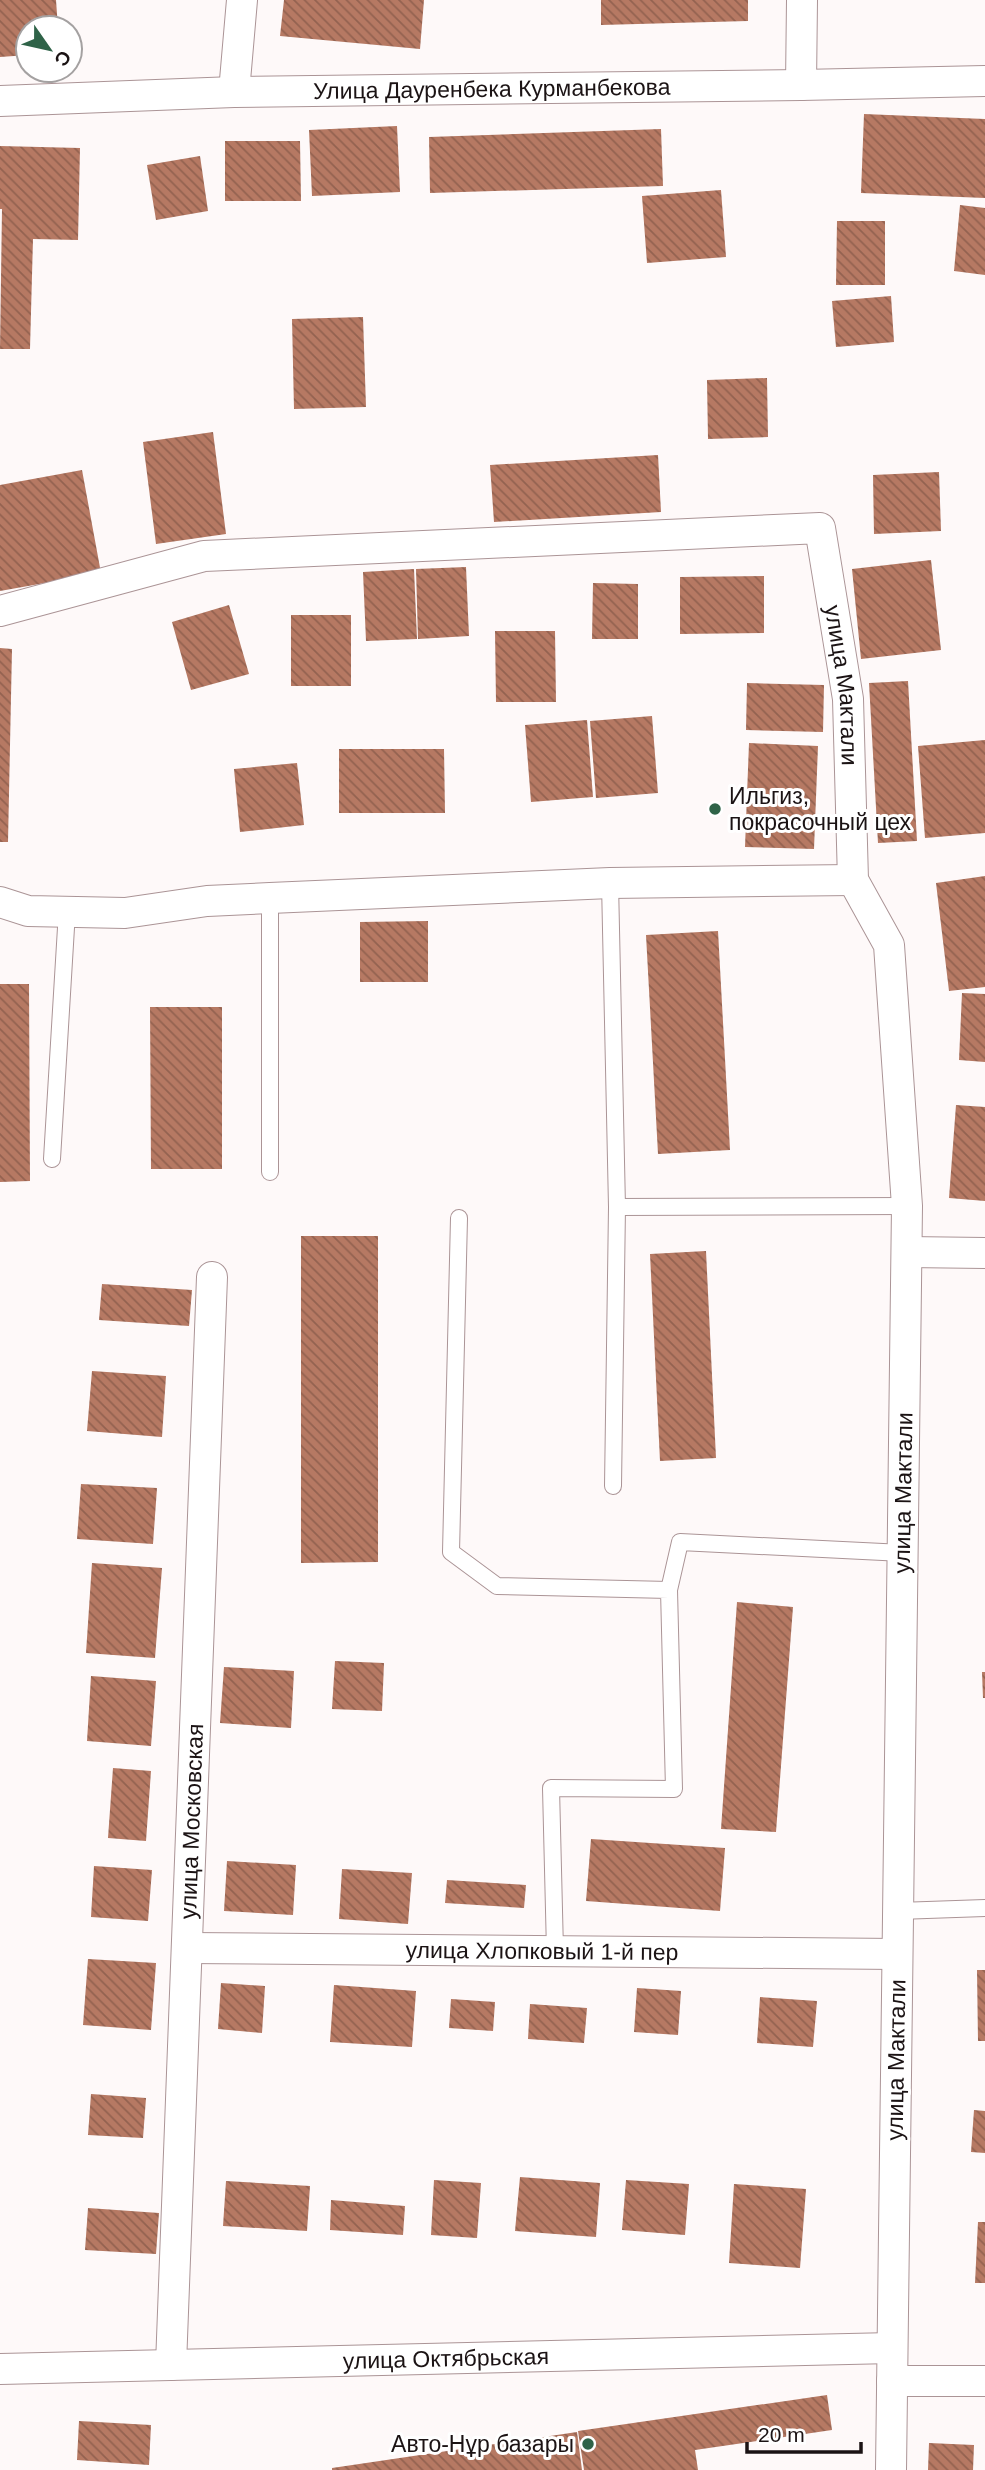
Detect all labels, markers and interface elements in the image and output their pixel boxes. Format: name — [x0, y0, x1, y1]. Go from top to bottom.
north arrow — [14, 14, 84, 84]
text: С — [50, 47, 75, 70]
street label: Улица Дауренбека Курманбекова — [313, 74, 671, 104]
street label: улица Мактали — [820, 603, 863, 766]
place label: Ильгиз, покрасочный цех — [729, 783, 912, 835]
marker: Ильгиз, покрасочный цех — [707, 801, 723, 817]
street label: улица Мактали — [889, 1412, 917, 1574]
street label: улица Московская — [175, 1723, 208, 1920]
street label: улица Хлопковый 1-й пер — [405, 1937, 679, 1965]
street label: улица Мактали — [882, 1979, 910, 2141]
street label: улица Октябрьская — [342, 2343, 549, 2374]
scale bar — [747, 2410, 861, 2454]
text: 20 m — [758, 2423, 805, 2446]
place label: Авто-Нұр базары — [391, 2431, 574, 2457]
marker: Авто-Нұр базары — [580, 2436, 596, 2452]

